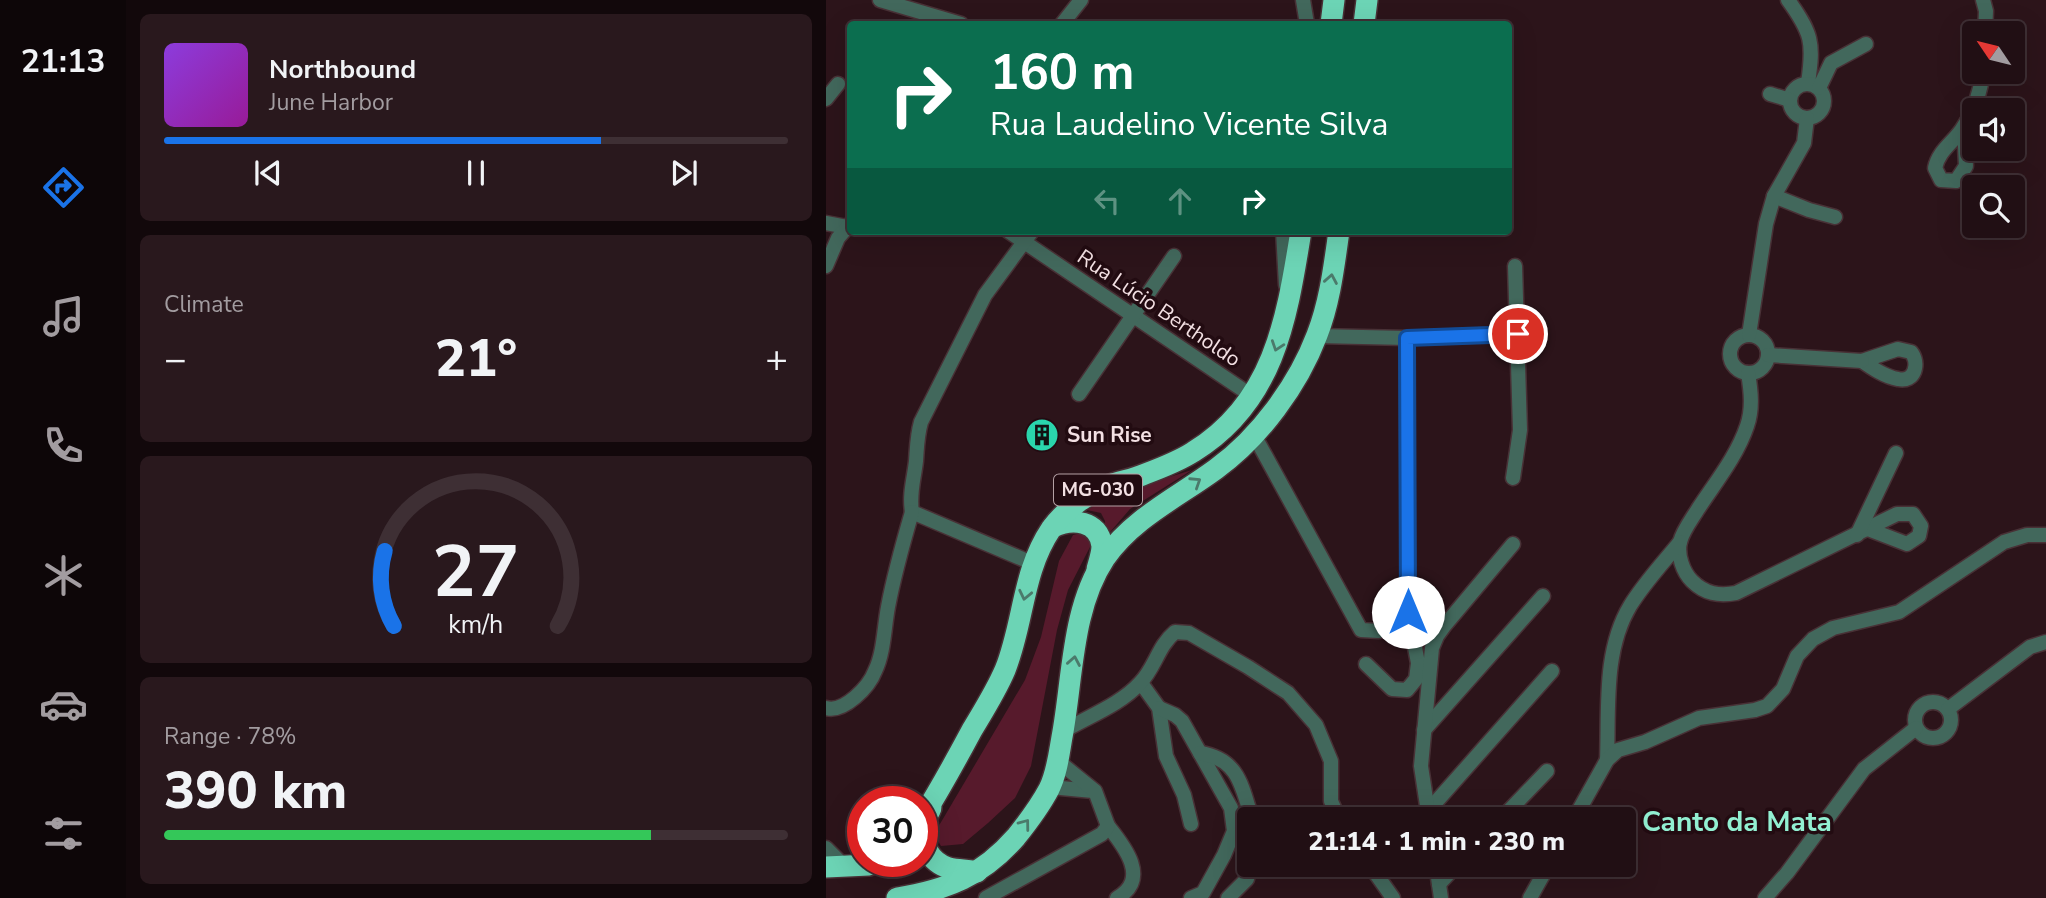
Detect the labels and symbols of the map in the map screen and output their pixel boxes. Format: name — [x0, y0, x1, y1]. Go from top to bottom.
north arrow — [1962, 21, 2025, 84]
street label: Rua Lúcio Bertholdo — [1072, 243, 1246, 373]
one-way arrow — [1323, 273, 1338, 285]
pin — [1488, 304, 1548, 364]
one-way arrow — [1271, 339, 1285, 351]
building icon: Sun Rise — [1023, 416, 1061, 454]
place label: Sun Rise — [1067, 421, 1152, 449]
road number: MG-030 — [1054, 475, 1142, 505]
one-way arrow — [1188, 478, 1201, 491]
position arrow — [1371, 575, 1445, 649]
one-way arrow — [1018, 589, 1033, 601]
one-way arrow — [1066, 655, 1081, 667]
speed limit sign: 30 — [847, 786, 938, 877]
district label: Canto da Mata — [1642, 803, 1832, 841]
one-way arrow — [1017, 819, 1030, 832]

